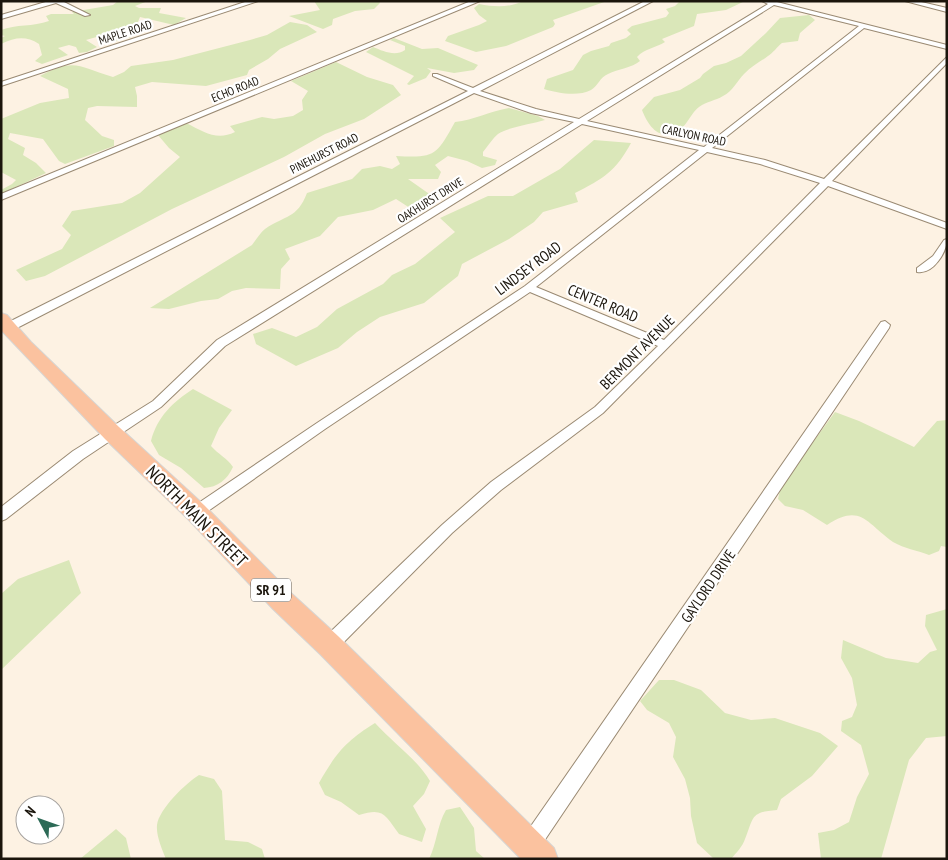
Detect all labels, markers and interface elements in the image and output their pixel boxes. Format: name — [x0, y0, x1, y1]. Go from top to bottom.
street label: MAPLE ROAD — [96, 16, 154, 48]
street label: ECHO ROAD — [209, 73, 261, 105]
street label: CARLYON ROAD — [661, 121, 727, 149]
street label: PINEHURST ROAD — [287, 129, 361, 177]
street label: OAKHURST DRIVE — [394, 174, 466, 226]
street label: LINDSEY ROAD — [491, 237, 565, 299]
street label: CENTER ROAD — [565, 280, 641, 326]
street label: BERMONT AVENUE — [596, 311, 678, 393]
street label: NORTH MAIN STREET — [141, 460, 253, 572]
street label: GAYLORD DRIVE — [677, 546, 739, 626]
road number: SR 91 — [251, 578, 291, 602]
north arrow — [15, 795, 65, 845]
text: N — [21, 803, 39, 820]

